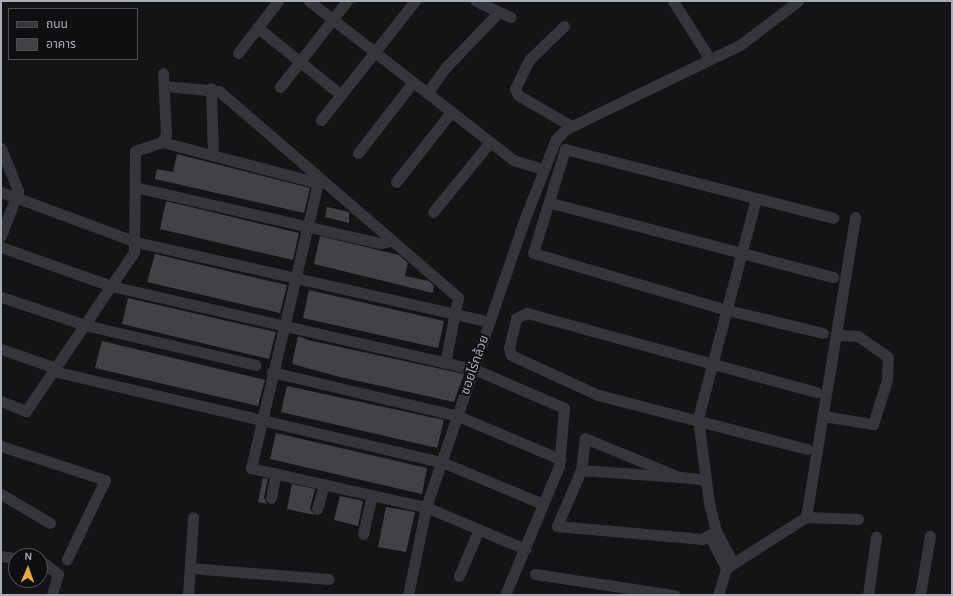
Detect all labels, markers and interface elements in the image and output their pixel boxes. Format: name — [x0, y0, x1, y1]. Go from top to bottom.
legend — [8, 8, 138, 60]
text: ถนน — [46, 17, 68, 31]
text: อาคาร — [46, 37, 76, 51]
street label: ซอยไร่กล้วย — [458, 333, 492, 397]
north arrow — [8, 548, 48, 588]
text: N — [24, 550, 33, 563]

